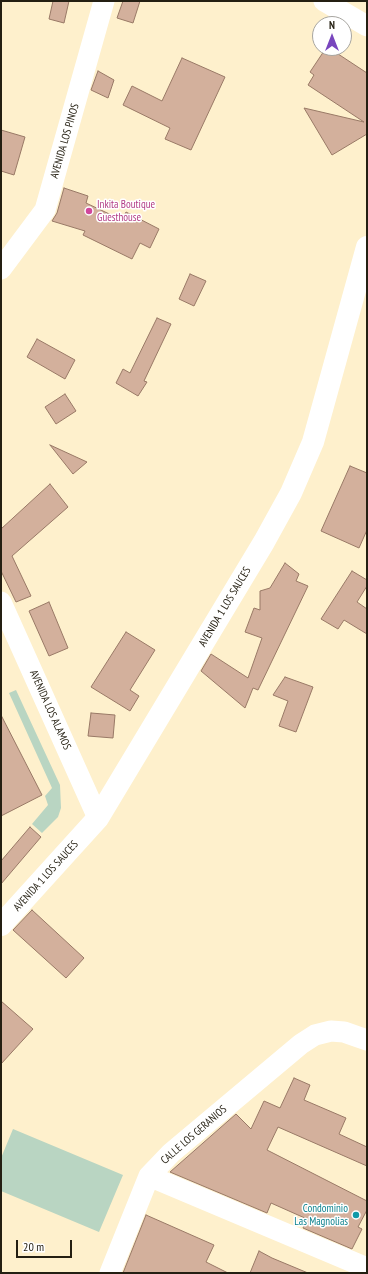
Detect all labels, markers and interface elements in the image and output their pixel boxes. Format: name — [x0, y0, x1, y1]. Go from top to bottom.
north arrow — [312, 16, 352, 56]
text: N — [329, 18, 335, 32]
street label: AVENIDA LOS PINOS — [48, 102, 82, 180]
place label: Inkita Boutique Guesthouse — [97, 198, 155, 224]
marker: Inkita Boutique Guesthouse — [84, 206, 94, 216]
street label: AVENIDA 1 LOS SAUCES — [196, 565, 254, 649]
street label: AVENIDA LOS ALAMOS — [26, 668, 74, 752]
street label: AVENIDA 1 LOS SAUCES — [11, 838, 81, 914]
street label: CALLE LOS GERANIOS — [158, 1103, 230, 1167]
place label: Condominio Las Magnolias — [294, 1202, 348, 1228]
marker: Condominio Las Magnolias — [351, 1210, 361, 1220]
scale bar — [18, 1232, 74, 1258]
text: 20 m — [23, 1239, 44, 1254]

